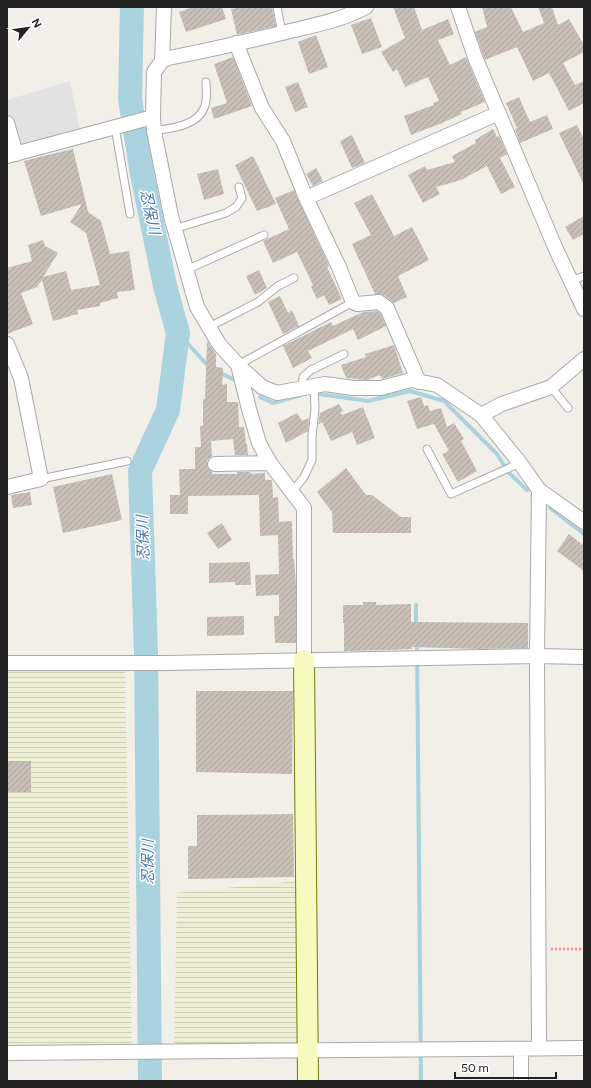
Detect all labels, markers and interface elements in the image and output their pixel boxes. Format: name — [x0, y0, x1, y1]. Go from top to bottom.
north arrow — [8, 8, 48, 48]
text: N — [29, 17, 44, 30]
water label: 忍保川 — [137, 188, 164, 238]
water label: 忍保川 — [133, 513, 153, 561]
water label: 忍保川 — [139, 838, 157, 885]
scale bar — [455, 1054, 556, 1080]
text: 50 m — [461, 1061, 489, 1075]

